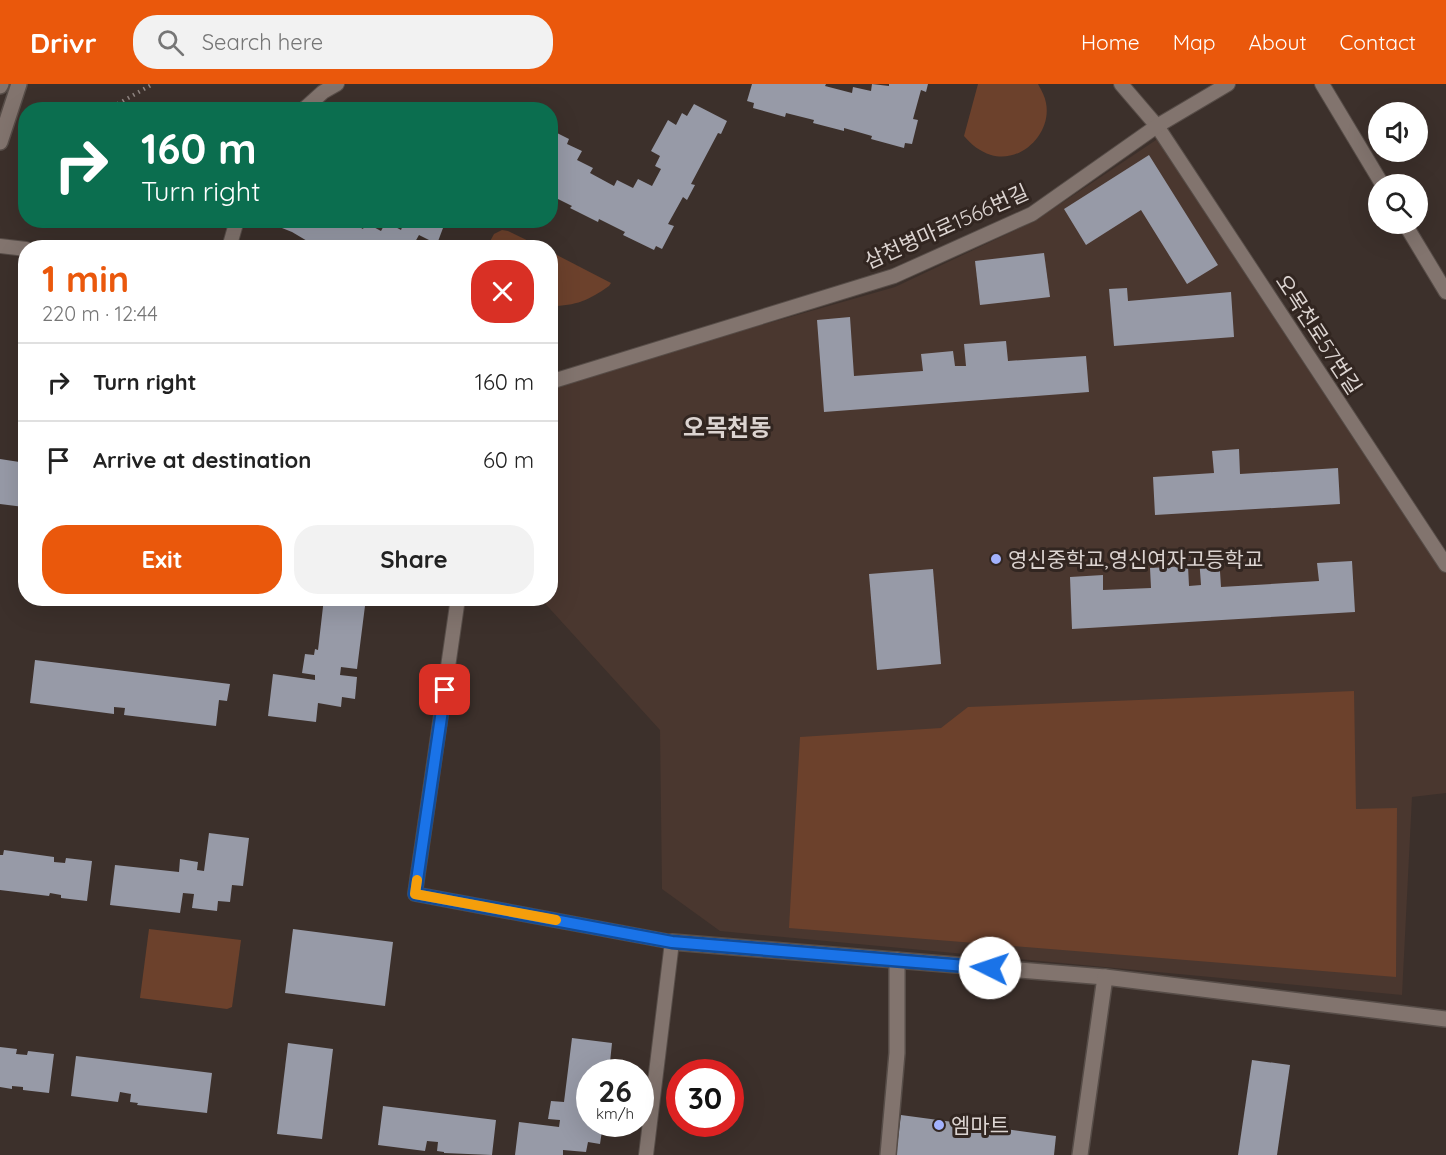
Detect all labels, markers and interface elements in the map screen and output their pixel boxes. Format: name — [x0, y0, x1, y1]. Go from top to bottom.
search box — [133, 15, 553, 69]
text: Drivr — [30, 25, 97, 60]
icon: search — [154, 26, 187, 59]
text: Search here — [202, 28, 323, 56]
text: Home — [1081, 29, 1140, 55]
text: Map — [1173, 29, 1216, 55]
text: About — [1249, 29, 1307, 55]
text: Contact — [1340, 29, 1416, 55]
map controls — [1368, 102, 1428, 234]
button: sound — [1368, 102, 1428, 162]
text: 160 m — [141, 122, 257, 175]
icon: right — [42, 126, 120, 204]
text: Turn right — [141, 174, 260, 208]
button: search — [1368, 174, 1428, 234]
street label: 삼천병마로1566번길 — [860, 178, 1032, 274]
text: 1 min — [42, 256, 129, 301]
button: close — [471, 260, 534, 323]
street label: 오목천로57번길 — [1270, 269, 1368, 399]
text: 220 m · 12:44 — [42, 301, 158, 326]
icon: right — [42, 366, 75, 399]
text: Turn right — [93, 368, 197, 396]
text: 160 m — [475, 368, 534, 396]
district label: 오목천동 — [683, 412, 771, 442]
icon: arrive — [42, 444, 75, 477]
text: Arrive at destination — [93, 446, 311, 474]
text: 60 m — [483, 446, 534, 474]
button: Exit — [42, 525, 282, 594]
button: Share — [294, 525, 534, 594]
place label: 영신중학교,영신여자고등학교 — [1008, 546, 1263, 572]
marker: 영신중학교,영신여자고등학교 — [989, 552, 1003, 566]
pin — [419, 664, 470, 715]
icon: arrive — [428, 673, 461, 706]
position arrow — [958, 936, 1022, 1000]
speed limit sign: 30 — [666, 1059, 744, 1137]
text: 26 — [598, 1072, 632, 1110]
text: km/h — [596, 1104, 634, 1123]
place label: 엠마트 — [951, 1112, 1009, 1138]
marker: 엠마트 — [932, 1118, 946, 1132]

